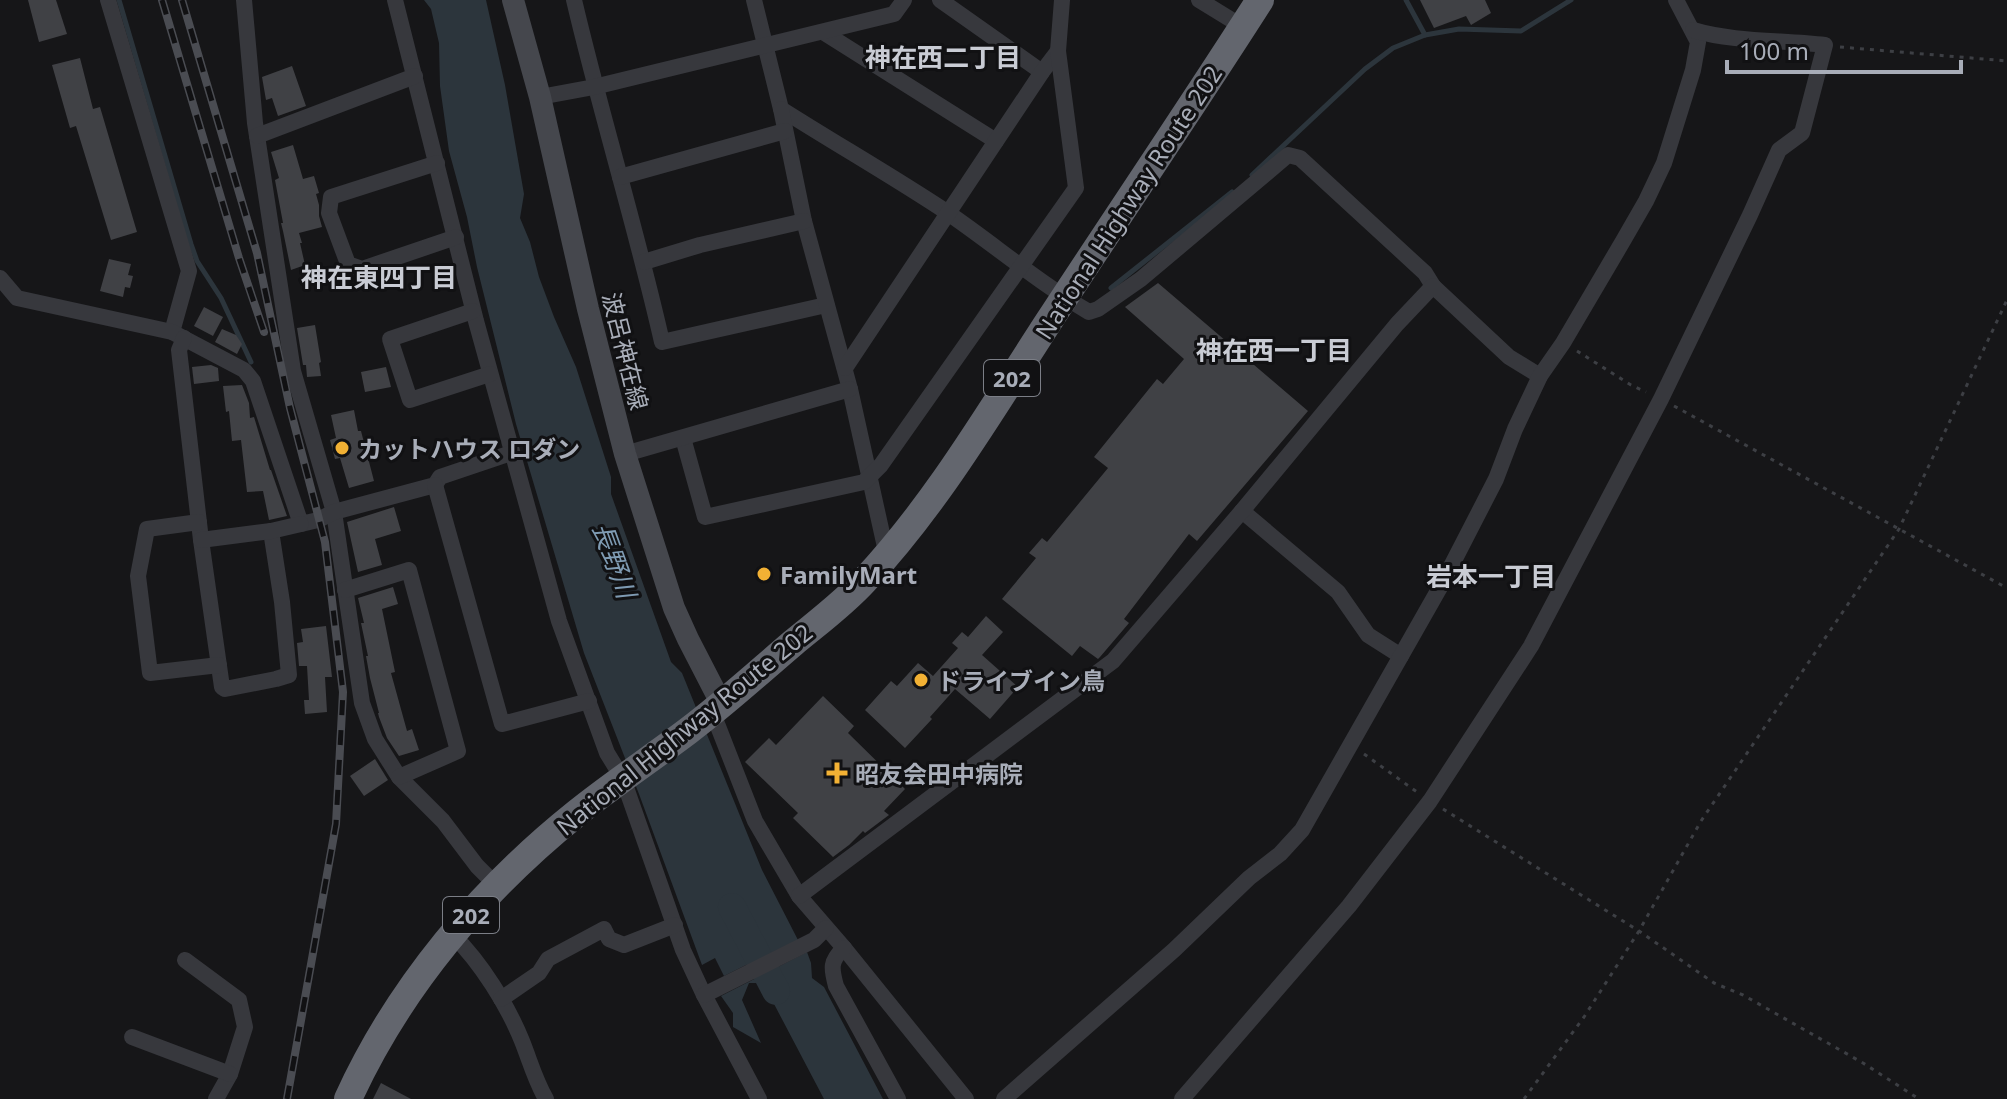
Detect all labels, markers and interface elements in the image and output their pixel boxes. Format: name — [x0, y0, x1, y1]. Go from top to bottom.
scale bar — [1727, 24, 1961, 74]
text: 100 m — [1739, 34, 1809, 67]
district label: 神在西二丁目 — [865, 39, 1021, 75]
street label: National Highway Route 202 — [1027, 59, 1229, 345]
district label: 神在東四丁目 — [301, 259, 457, 295]
street label: 波呂神在線 — [595, 289, 657, 413]
district label: 神在西一丁目 — [1196, 332, 1352, 368]
road number: 202 — [984, 360, 1040, 396]
place label: カットハウス ロダン — [358, 432, 580, 465]
marker: カットハウス ロダン — [333, 439, 351, 457]
water label: 長野川 — [585, 517, 646, 606]
place label: FamilyMart — [780, 558, 917, 591]
district label: 岩本一丁目 — [1426, 558, 1556, 594]
marker: FamilyMart — [755, 565, 773, 583]
street label: National Highway Route 202 — [549, 615, 819, 843]
place label: ドライブイン鳥 — [937, 664, 1105, 697]
marker: ドライブイン鳥 — [912, 671, 930, 689]
place label: 昭友会田中病院 — [855, 757, 1023, 790]
marker: 昭友会田中病院 — [826, 762, 848, 784]
road number: 202 — [443, 897, 499, 933]

